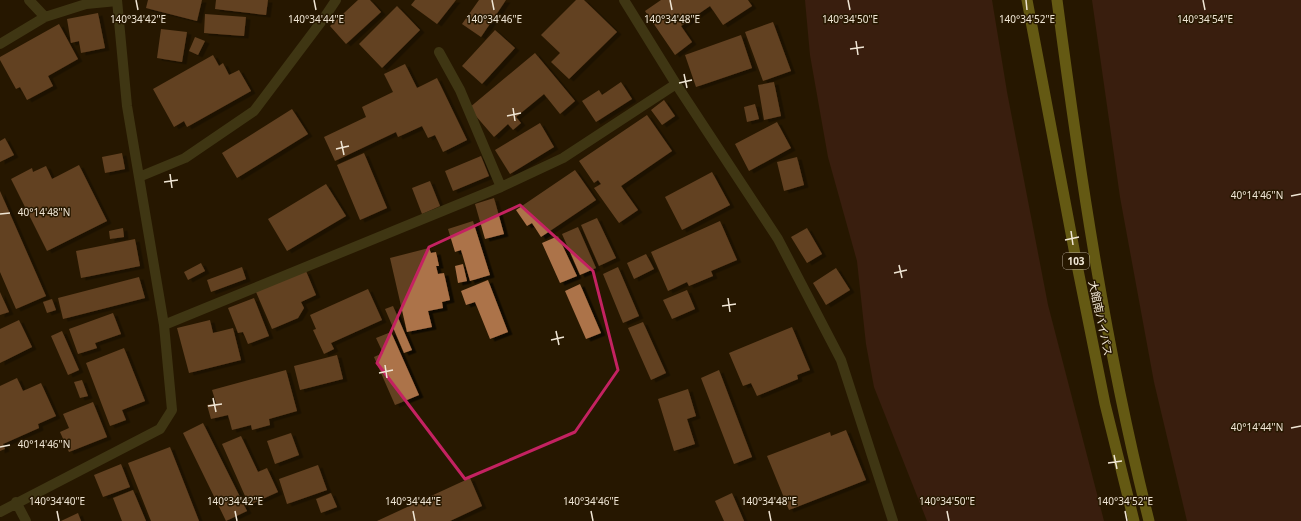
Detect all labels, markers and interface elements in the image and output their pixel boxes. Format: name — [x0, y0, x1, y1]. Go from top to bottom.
text: 140°34'42"E — [110, 12, 166, 26]
text: 140°34'44"E — [288, 12, 344, 26]
text: 140°34'46"E — [466, 12, 522, 26]
text: 140°34'48"E — [644, 12, 700, 26]
text: 140°34'50"E — [822, 12, 878, 26]
text: 140°34'52"E — [999, 12, 1055, 26]
text: 140°34'54"E — [1177, 12, 1233, 26]
text: 40°14'46"N — [1231, 188, 1283, 202]
text: 40°14'48"N — [18, 205, 70, 219]
road number: 103 — [1063, 253, 1089, 269]
street label: 大館南バイパス — [1086, 279, 1116, 357]
text: 40°14'44"N — [1231, 420, 1283, 434]
text: 40°14'46"N — [18, 437, 70, 451]
text: 140°34'40"E — [29, 494, 85, 508]
text: 140°34'42"E — [207, 494, 263, 508]
text: 140°34'44"E — [385, 494, 441, 508]
text: 140°34'46"E — [563, 494, 619, 508]
text: 140°34'48"E — [741, 494, 797, 508]
text: 140°34'50"E — [919, 494, 975, 508]
text: 140°34'52"E — [1097, 494, 1153, 508]

